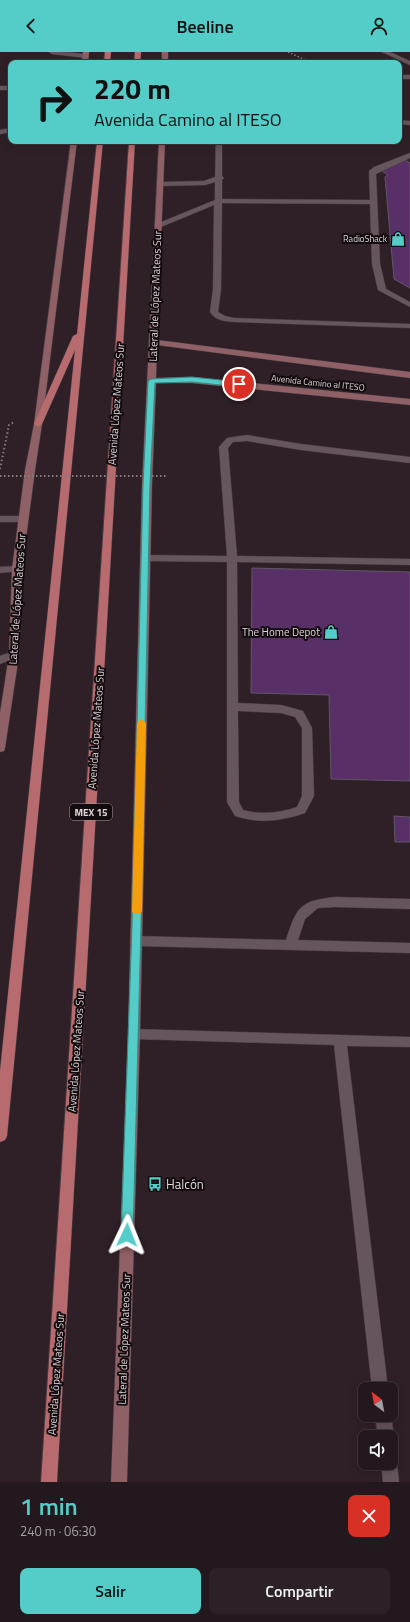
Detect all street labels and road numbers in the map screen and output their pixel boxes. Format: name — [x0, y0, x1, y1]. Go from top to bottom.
street label: Lateral de López Mateos Sur — [145, 230, 165, 362]
street label: Avenida López Mateos Sur — [104, 342, 128, 465]
street label: Avenida Camino al ITESO — [271, 371, 365, 394]
street label: Lateral de López Mateos Sur — [4, 533, 30, 665]
street label: Avenida López Mateos Sur — [84, 666, 108, 789]
road number: MEX 15 — [70, 804, 112, 820]
street label: Avenida López Mateos Sur — [64, 989, 88, 1112]
street label: Lateral de López Mateos Sur — [114, 1273, 134, 1405]
street label: Avenida López Mateos Sur — [44, 1312, 68, 1435]

